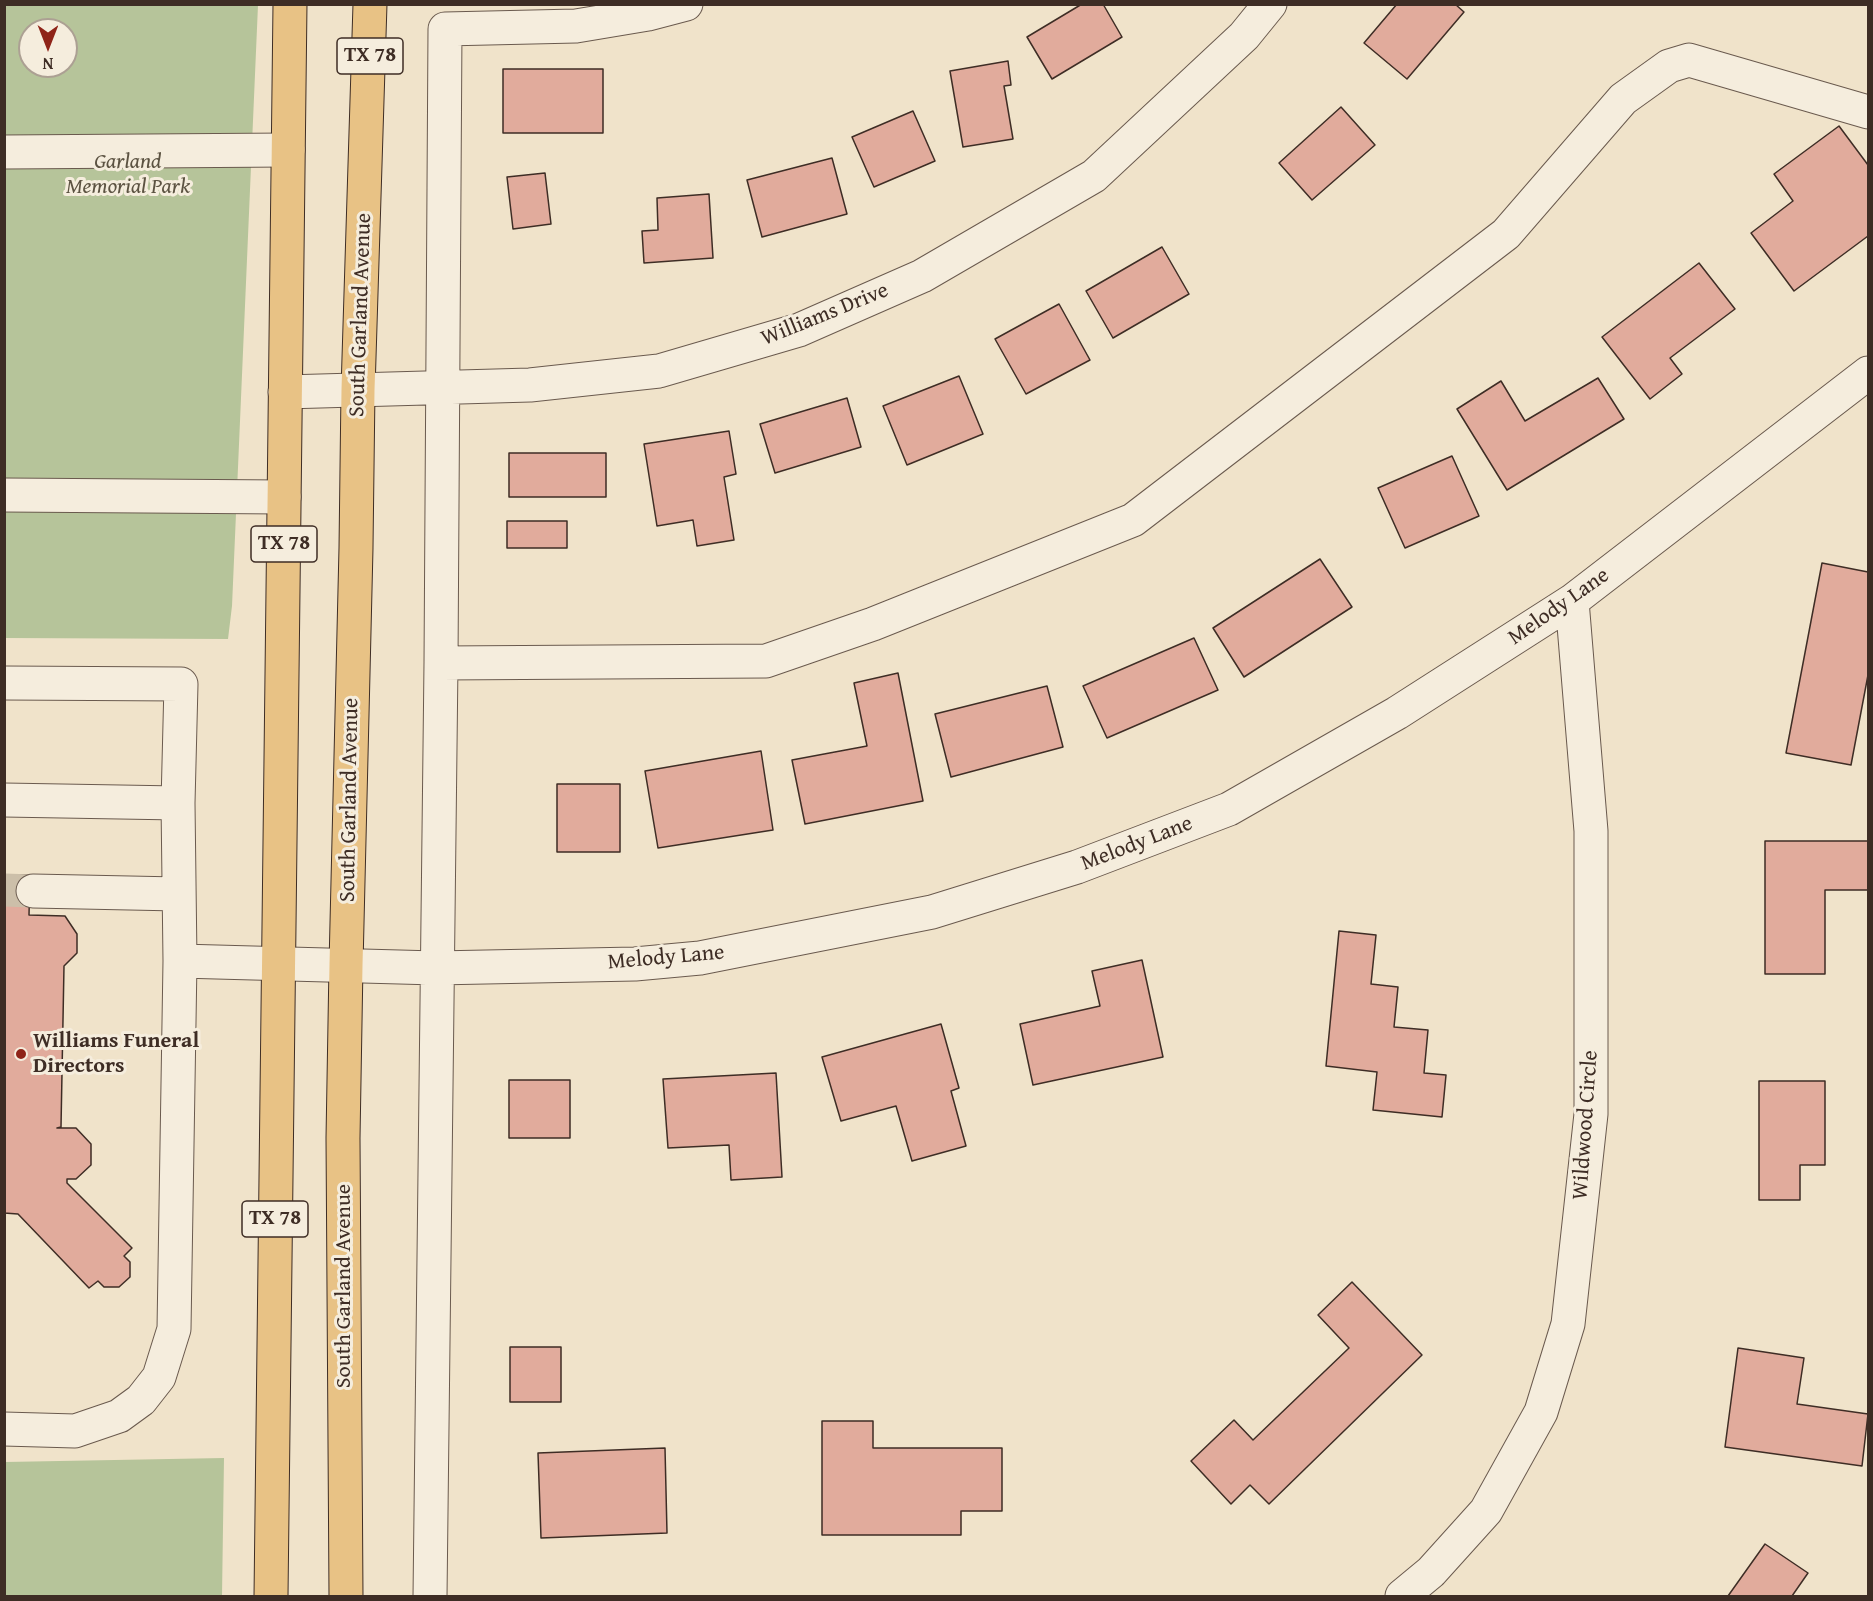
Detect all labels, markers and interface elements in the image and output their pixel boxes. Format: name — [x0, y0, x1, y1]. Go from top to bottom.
north arrow — [18, 18, 78, 78]
road number: TX 78 — [337, 38, 403, 74]
text: N — [43, 52, 53, 76]
park label: Garland Memorial Park — [66, 149, 190, 200]
street label: South Garland Avenue — [344, 212, 378, 418]
street label: Williams Drive — [758, 278, 892, 352]
road number: TX 78 — [251, 526, 317, 562]
street label: Melody Lane — [1503, 563, 1615, 651]
street label: South Garland Avenue — [335, 698, 365, 902]
street label: Melody Lane — [1078, 811, 1196, 877]
street label: Melody Lane — [607, 940, 725, 976]
place label: Williams Funeral Directors — [33, 1028, 199, 1080]
marker: Williams Funeral Directors — [14, 1047, 28, 1061]
street label: Wildwood Circle — [1568, 1049, 1604, 1201]
street label: South Garland Avenue — [331, 1184, 357, 1388]
road number: TX 78 — [242, 1201, 308, 1237]

